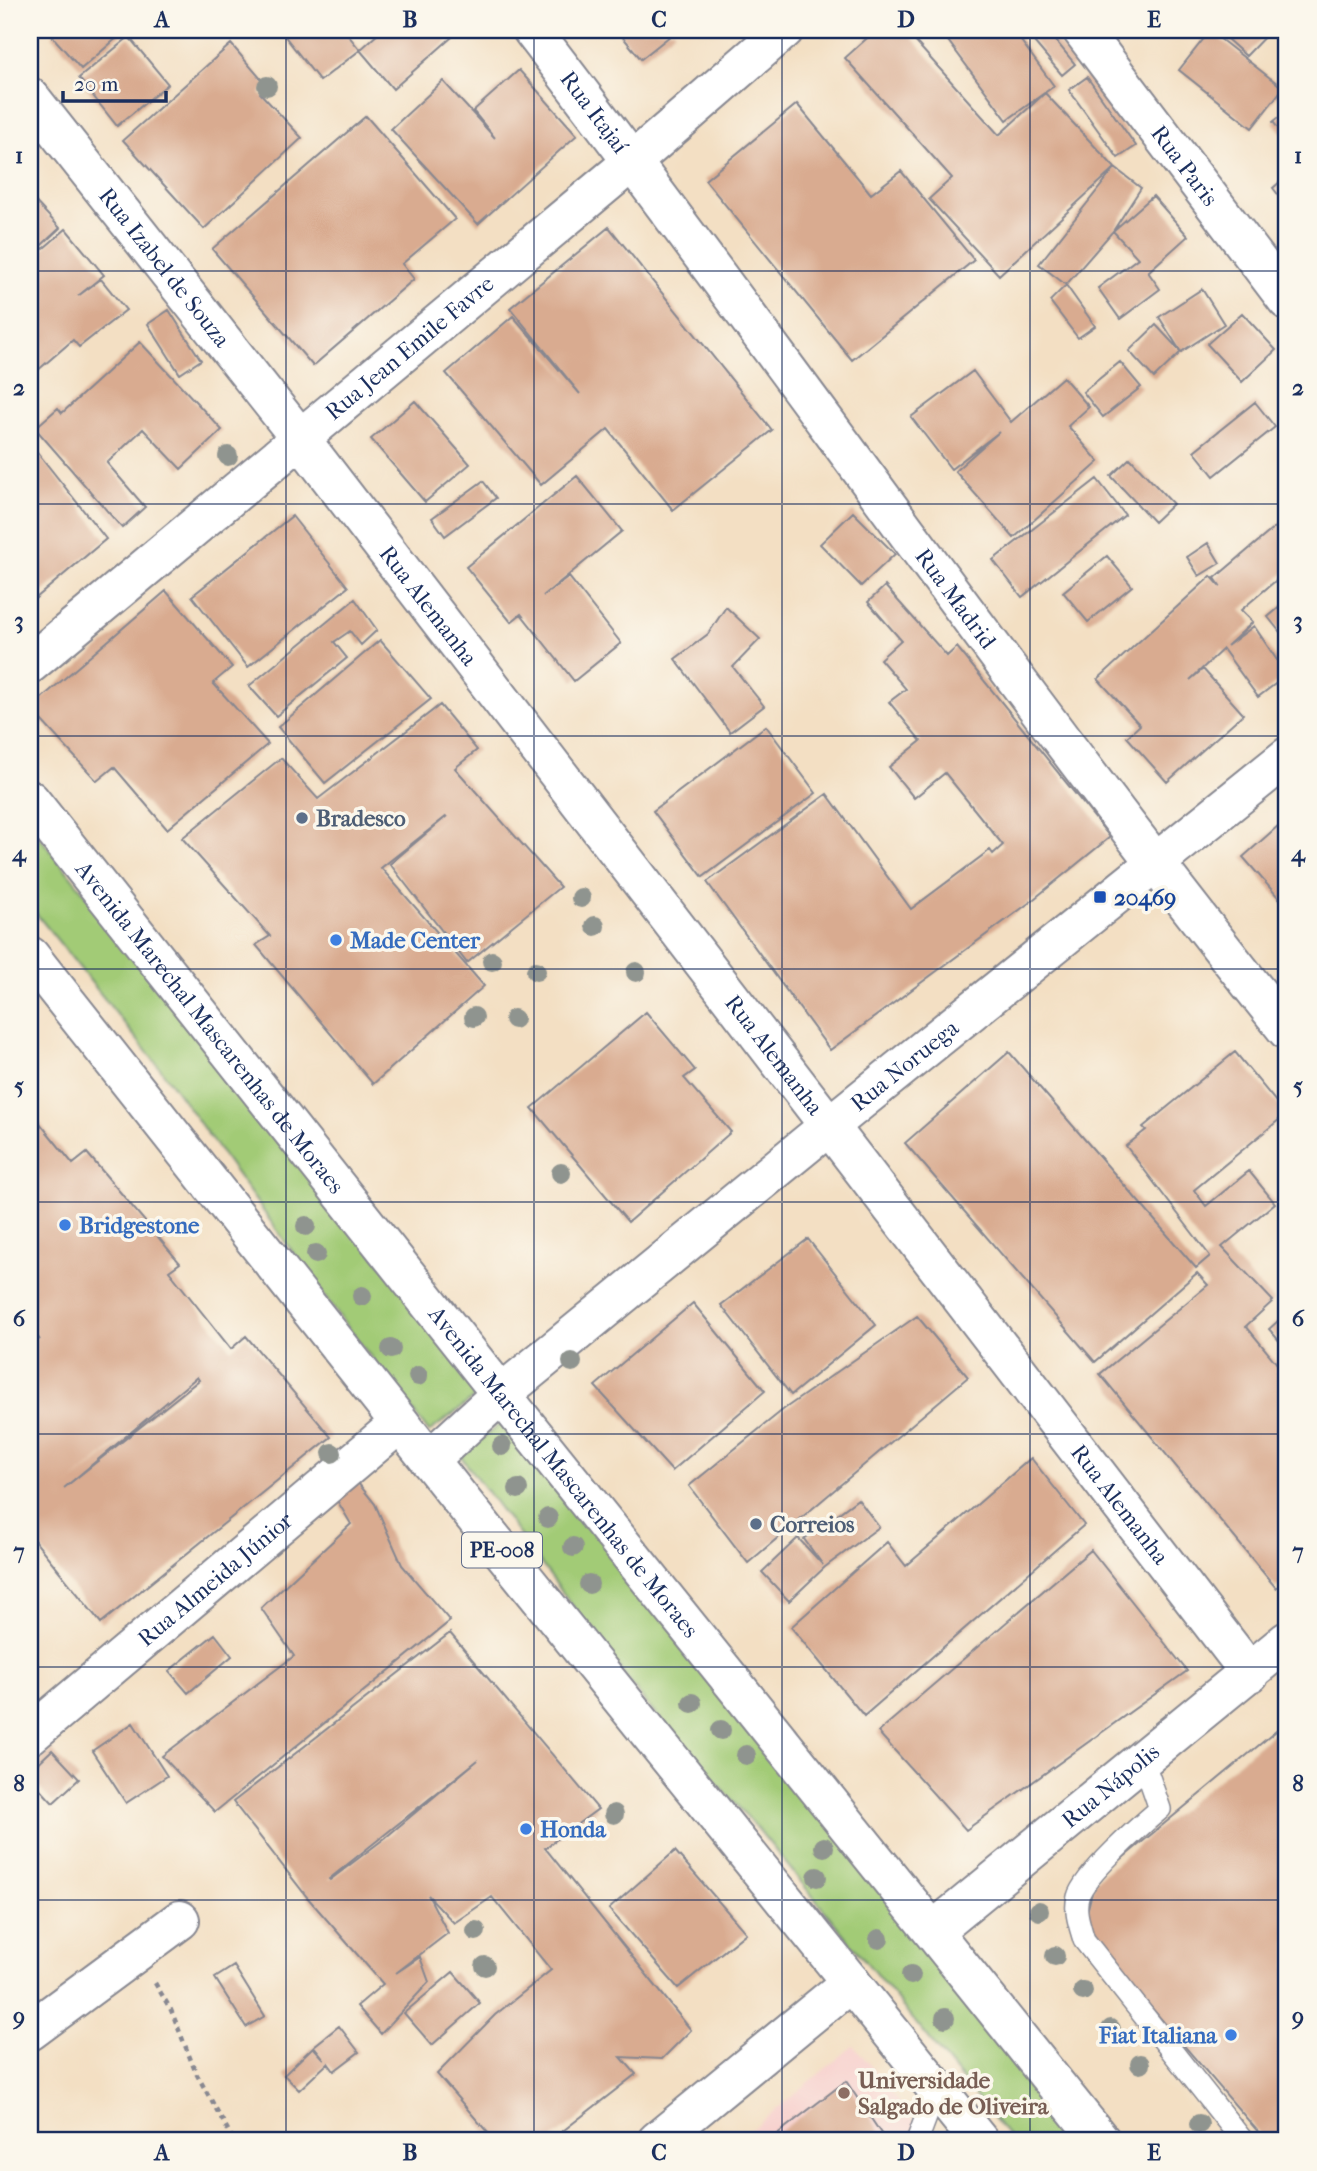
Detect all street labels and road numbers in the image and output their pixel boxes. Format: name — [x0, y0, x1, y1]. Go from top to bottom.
street label: Rua Itajaí — [555, 66, 634, 158]
street label: Rua Paris — [1146, 120, 1224, 211]
street label: Rua Izabel de Souza — [93, 182, 236, 352]
street label: Rua Jean Emile Favre — [320, 270, 499, 425]
street label: Rua Alemanha — [374, 540, 483, 671]
street label: Rua Madrid — [910, 543, 1002, 654]
street label: Avenida Marechal Mascarenhas de Moraes — [70, 855, 350, 1199]
street label: Rua Alemanha — [720, 989, 829, 1120]
street label: Rua Noruega — [845, 1014, 964, 1117]
street label: Avenida Marechal Mascarenhas de Moraes — [423, 1300, 705, 1643]
street label: Rua Alemanha — [1065, 1439, 1175, 1570]
street label: Rua Almeida Júnior — [132, 1506, 298, 1652]
road number: PE-008 — [462, 1532, 542, 1568]
street label: Rua Nápolis — [1056, 1738, 1165, 1833]

